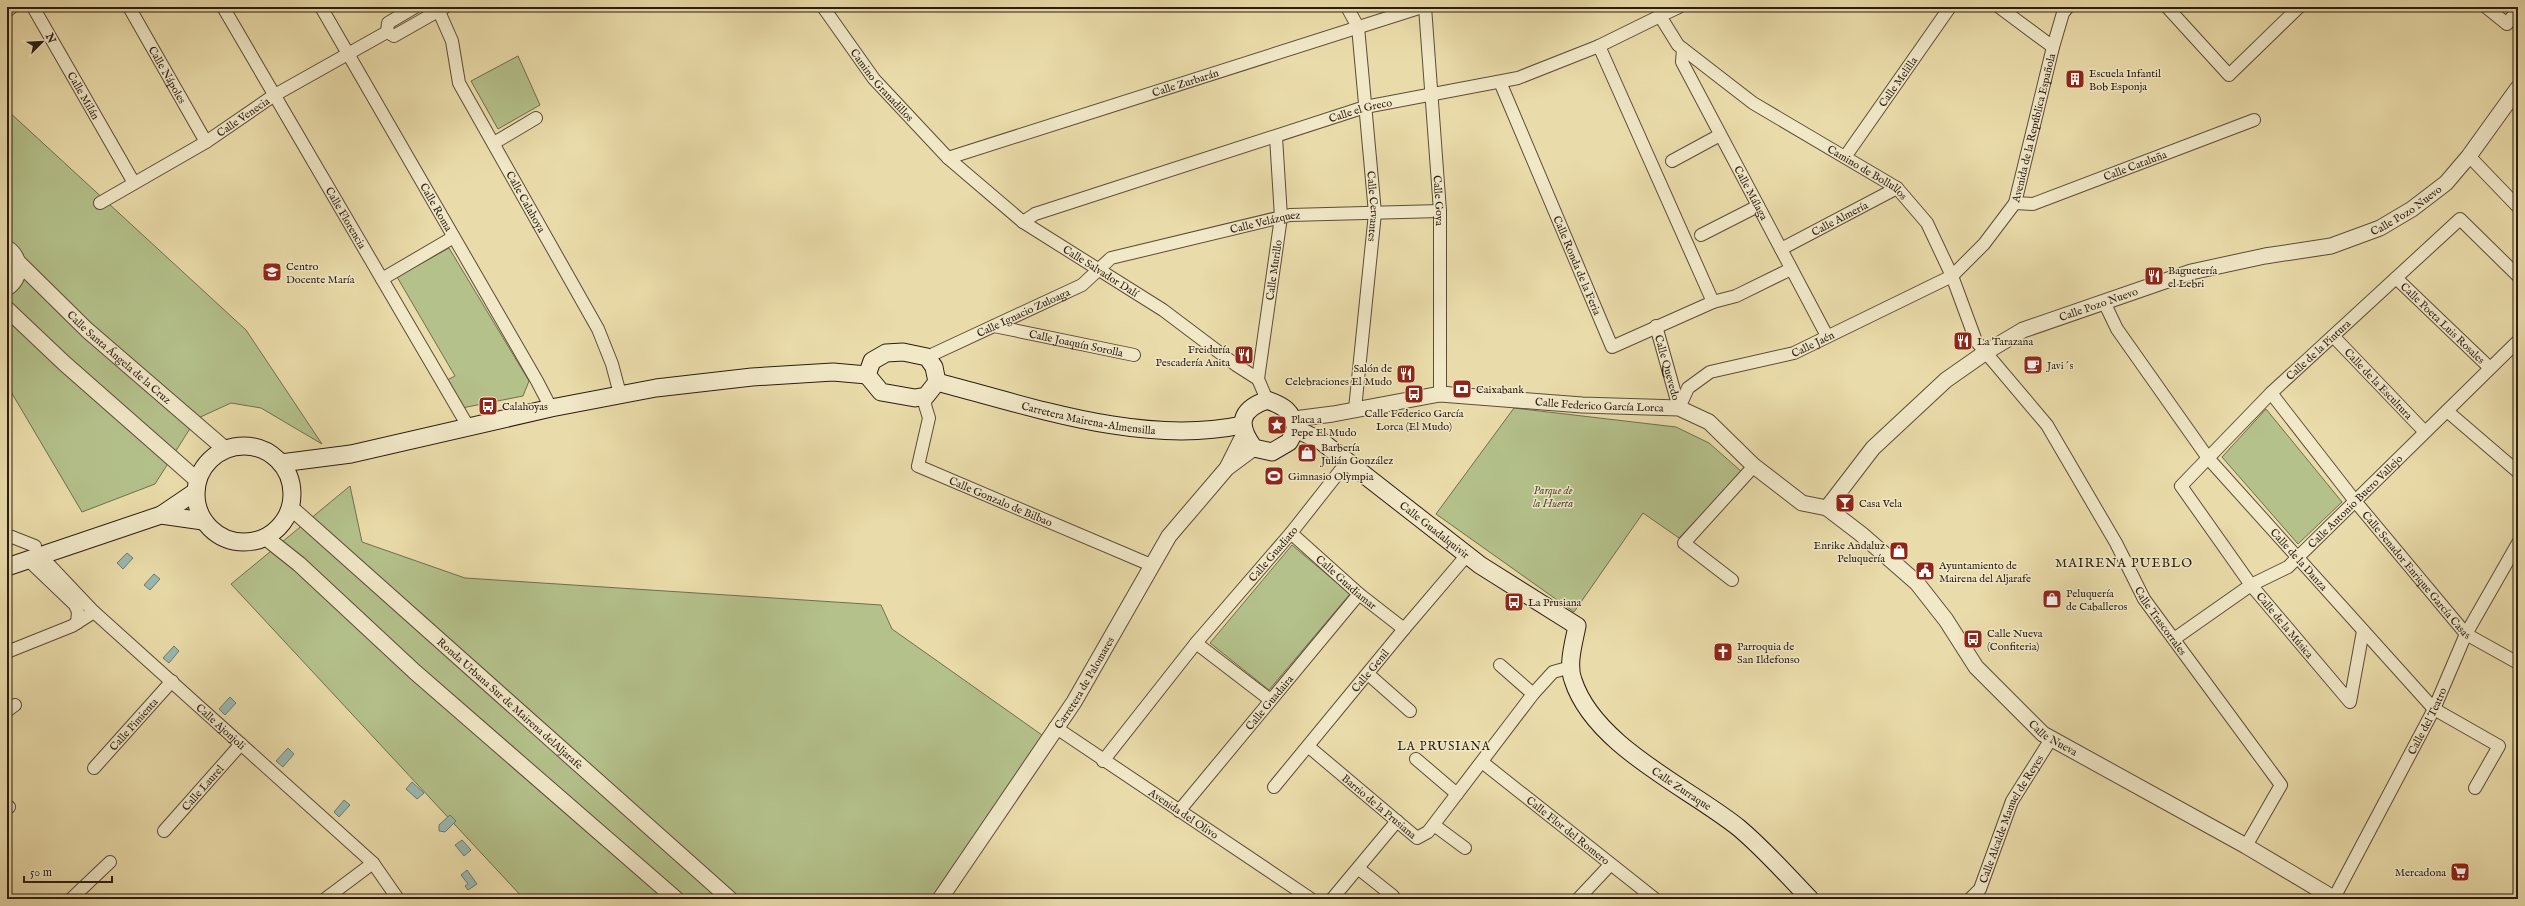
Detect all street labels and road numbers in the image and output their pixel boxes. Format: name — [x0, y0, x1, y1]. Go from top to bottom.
street label: Calle Nápoles — [145, 44, 189, 107]
street label: Camino Granadillos — [847, 46, 916, 125]
street label: Avenida de la República Española — [2009, 52, 2059, 205]
street label: Calle Melilla — [1876, 54, 1921, 110]
street label: Calle Zurbarán — [1151, 66, 1221, 101]
street label: Calle Milán — [64, 69, 102, 123]
street label: Calle Venecia — [214, 94, 273, 141]
street label: Calle el Greco — [1327, 96, 1393, 126]
street label: Camino de Bollullos — [1825, 142, 1910, 203]
street label: Calle Cataluña — [2102, 148, 2169, 185]
street label: Calle Málaga — [1730, 164, 1771, 223]
street label: Calle Calahoya — [502, 169, 548, 235]
street label: Calle Cervantes — [1363, 170, 1381, 243]
street label: Calle Goya — [1429, 175, 1446, 226]
street label: Calle Roma — [416, 181, 455, 234]
street label: Calle Pozo Nuevo — [2369, 183, 2445, 239]
street label: Calle Florencia — [322, 185, 369, 252]
street label: Calle Almería — [1809, 198, 1871, 240]
street label: Calle Velázquez — [1229, 209, 1301, 237]
street label: Calle Ronda de la Feria — [1549, 214, 1604, 318]
street label: Calle Murillo — [1263, 239, 1286, 301]
street label: Calle Salvador Dalí — [1060, 243, 1142, 301]
street label: Calle Poeta Luis Rosales — [2397, 280, 2488, 367]
street label: Calle Ignacio Zuloaga — [975, 285, 1073, 341]
street label: Calle Pozo Nuevo — [2058, 285, 2140, 325]
street label: Calle Santa Ángela de la Cruz — [64, 308, 174, 407]
street label: Calle de la Pintura — [2283, 317, 2354, 384]
street label: Calle Joaquín Sorolla — [1028, 327, 1125, 361]
street label: Calle Jaén — [1789, 328, 1837, 361]
street label: Calle Quevedo — [1651, 333, 1683, 402]
street label: Calle de la Escultura — [2341, 346, 2415, 423]
street label: Calle Federico García Lorca — [1535, 395, 1664, 416]
street label: Carretera Mairena-Almensilla — [1020, 399, 1156, 438]
street label: Calle Antonio Buero Vallejo — [2305, 452, 2406, 552]
street label: Calle Gonzalo de Bilbao — [947, 474, 1054, 530]
street label: Calle Guadalquivir — [1396, 499, 1472, 562]
street label: Calle Senador Enrique García Casas — [2358, 509, 2473, 643]
street label: Calle Guadiato — [1246, 524, 1301, 585]
street label: Calle de la Danza — [2267, 526, 2330, 594]
street label: Calle Guadiamar — [1312, 552, 1379, 613]
street label: Calle Trascorrales — [2131, 584, 2189, 659]
street label: Calle de la Música — [2253, 590, 2316, 662]
street label: Carretera de Palomares — [1052, 634, 1118, 732]
street label: Ronda Urbana Sur de Mairena delAljarafe — [434, 635, 586, 773]
street label: Calle Genil — [1349, 647, 1393, 695]
street label: Calle Guadaira — [1243, 672, 1297, 734]
street label: Calle del Teatro — [2405, 686, 2450, 757]
street label: Calle Pimienta — [107, 695, 162, 754]
street label: Calle Ajonjoli — [193, 701, 248, 753]
street label: Calle Nueva — [2025, 717, 2080, 760]
street label: Calle Alcalde Manuel de Reyes — [1977, 752, 2047, 885]
street label: Calle Laurel — [179, 762, 227, 814]
street label: Calle Zurraque — [1648, 764, 1714, 814]
street label: Barrio de la Prusiana — [1339, 772, 1419, 843]
street label: Avenida del Olivo — [1145, 785, 1221, 843]
street label: Calle Flor del Romero — [1523, 794, 1612, 868]

